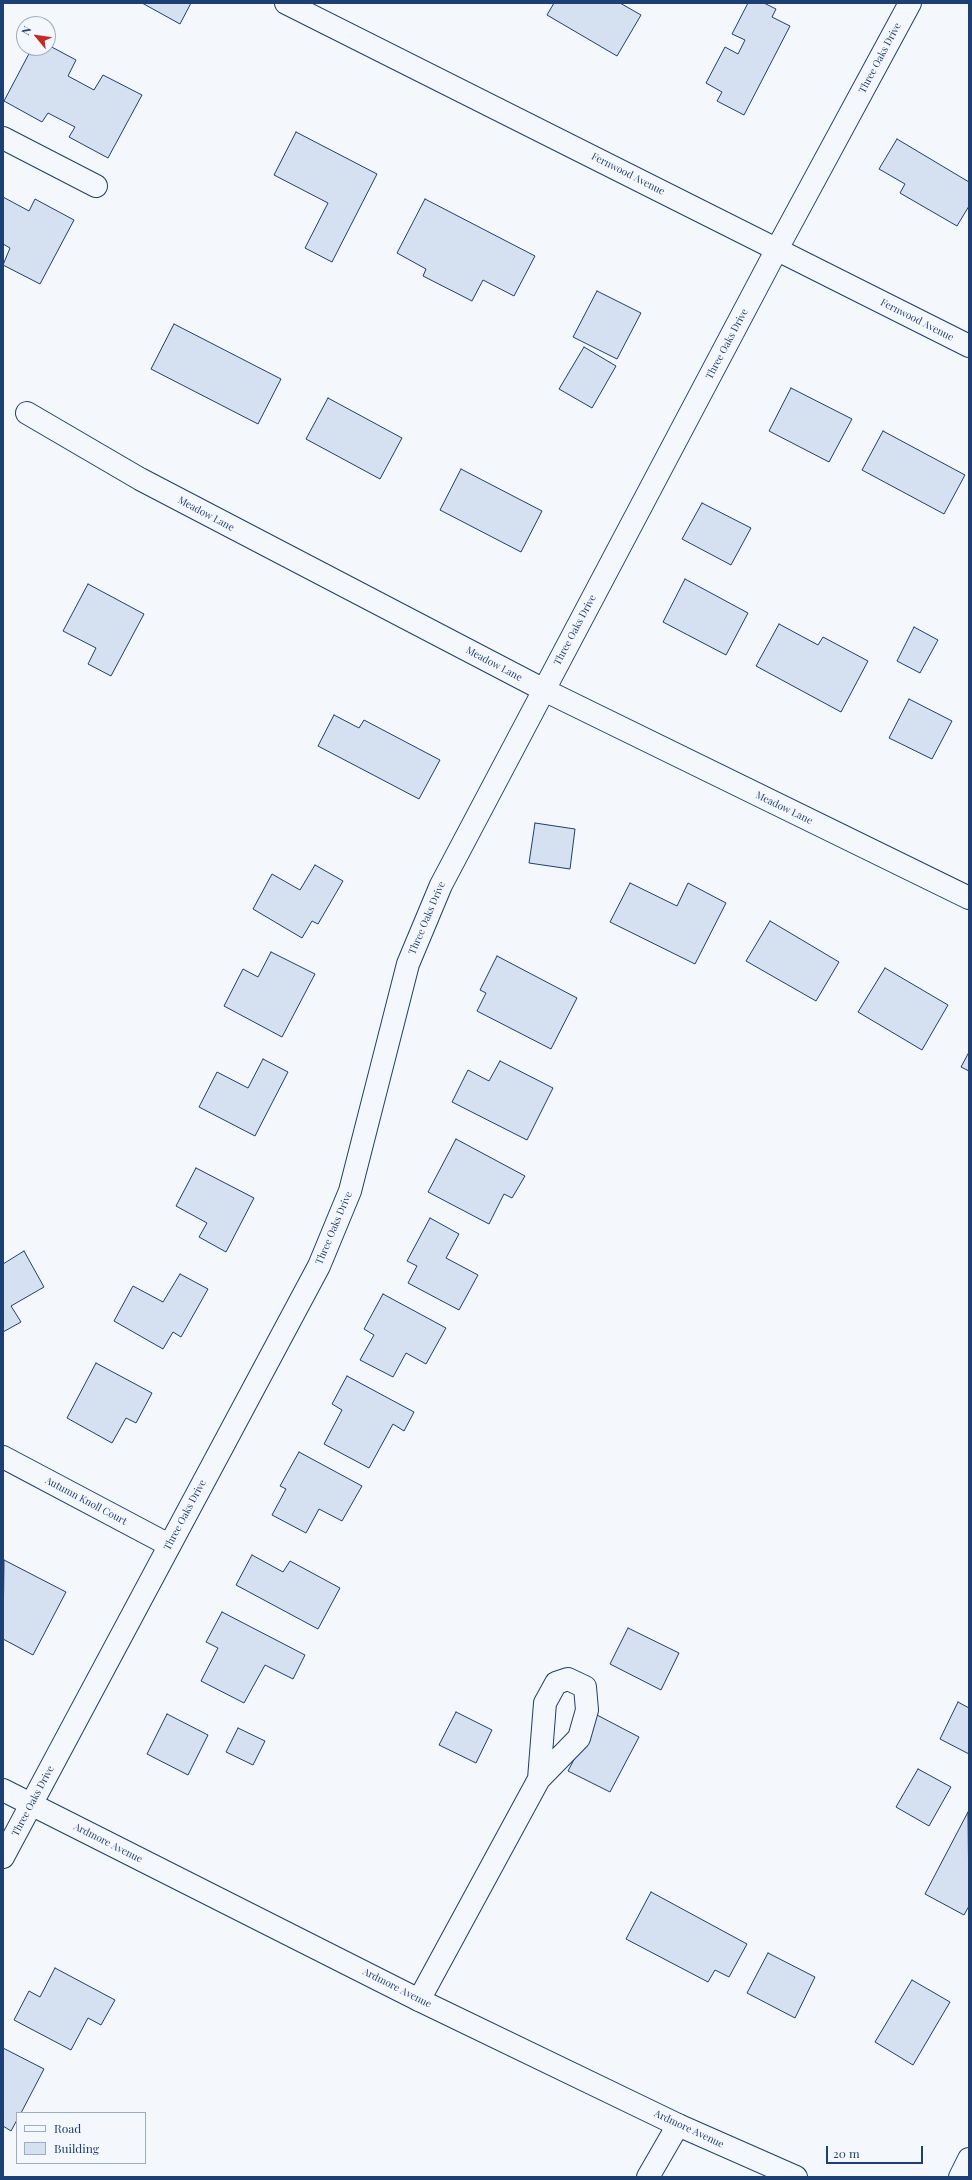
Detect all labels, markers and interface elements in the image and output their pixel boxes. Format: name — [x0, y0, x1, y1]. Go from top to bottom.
north arrow — [16, 16, 56, 56]
street label: Three Oaks Drive — [856, 21, 904, 95]
text: N — [17, 23, 34, 38]
street label: Fernwood Avenue — [589, 150, 667, 198]
street label: Fernwood Avenue — [878, 296, 956, 344]
street label: Three Oaks Drive — [703, 307, 751, 381]
street label: Meadow Lane — [176, 494, 236, 534]
street label: Three Oaks Drive — [551, 593, 599, 667]
street label: Meadow Lane — [464, 644, 524, 684]
street label: Meadow Lane — [754, 789, 814, 827]
street label: Three Oaks Drive — [406, 880, 448, 956]
street label: Three Oaks Drive — [313, 1190, 355, 1266]
street label: Autumn Knoll Court — [43, 1474, 129, 1528]
street label: Three Oaks Drive — [161, 1478, 209, 1552]
street label: Three Oaks Drive — [9, 1764, 57, 1838]
street label: Ardmore Avenue — [72, 1821, 144, 1865]
street label: Ardmore Avenue — [361, 1966, 433, 2010]
street label: Ardmore Avenue — [652, 2108, 726, 2150]
legend — [16, 2112, 146, 2164]
text: Road — [54, 2120, 81, 2136]
scale bar — [828, 2138, 925, 2164]
text: Building — [54, 2140, 99, 2156]
text: 20 m — [833, 2145, 860, 2161]

